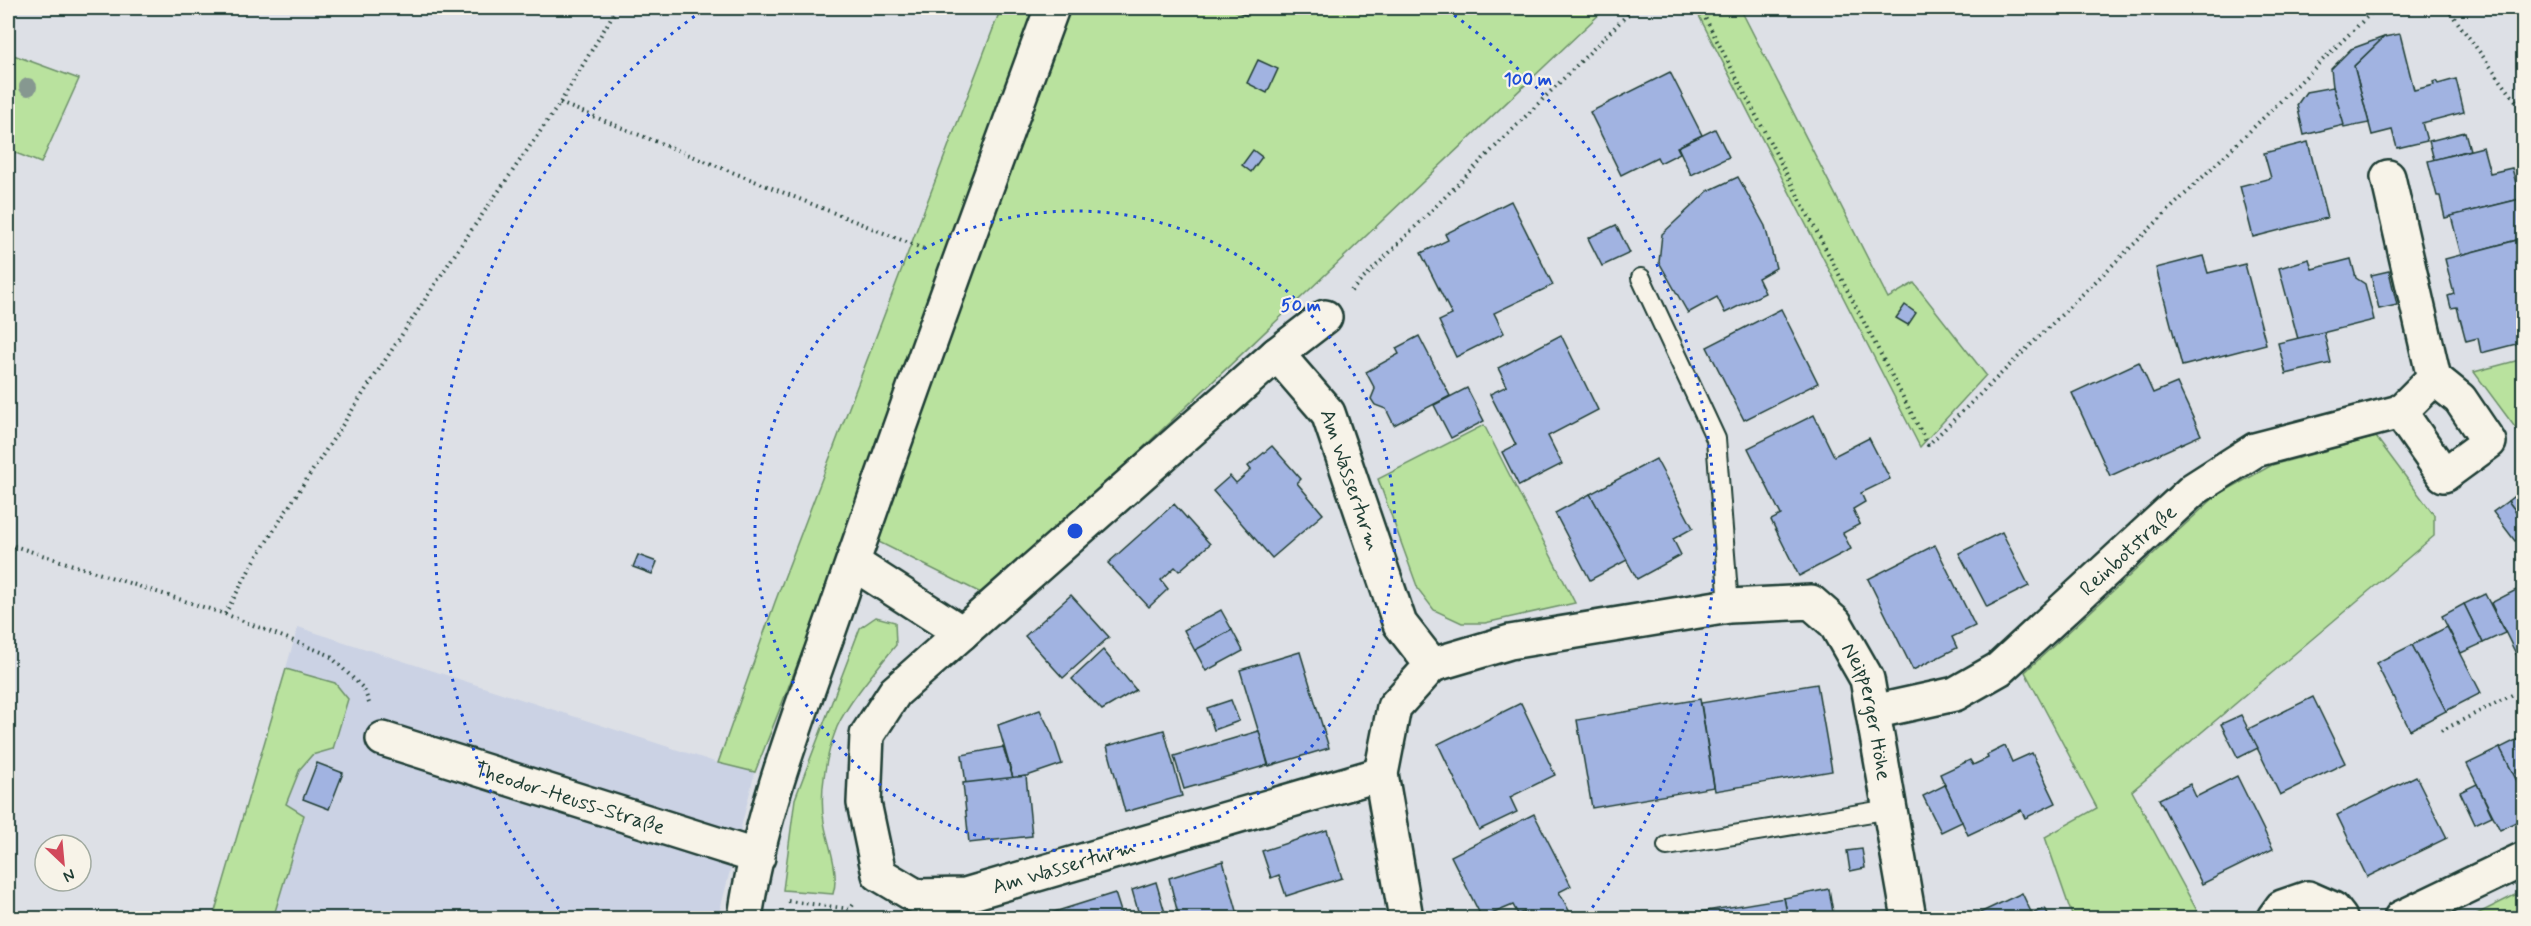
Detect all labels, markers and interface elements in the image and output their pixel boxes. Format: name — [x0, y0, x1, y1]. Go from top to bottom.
text: 100 m — [1504, 68, 1552, 92]
text: 50 m — [1281, 294, 1321, 318]
street label: Am Wasserturm — [1313, 406, 1387, 555]
street label: Reinbotstraße — [2074, 499, 2183, 603]
centre of rings — [1065, 521, 1085, 541]
street label: Neipperger Höhe — [1834, 638, 1898, 782]
street label: Theodor-Heuss-Straße — [471, 756, 668, 842]
north arrow — [33, 833, 93, 893]
street label: Am Wasserturm — [989, 833, 1139, 901]
text: N — [60, 863, 78, 887]

